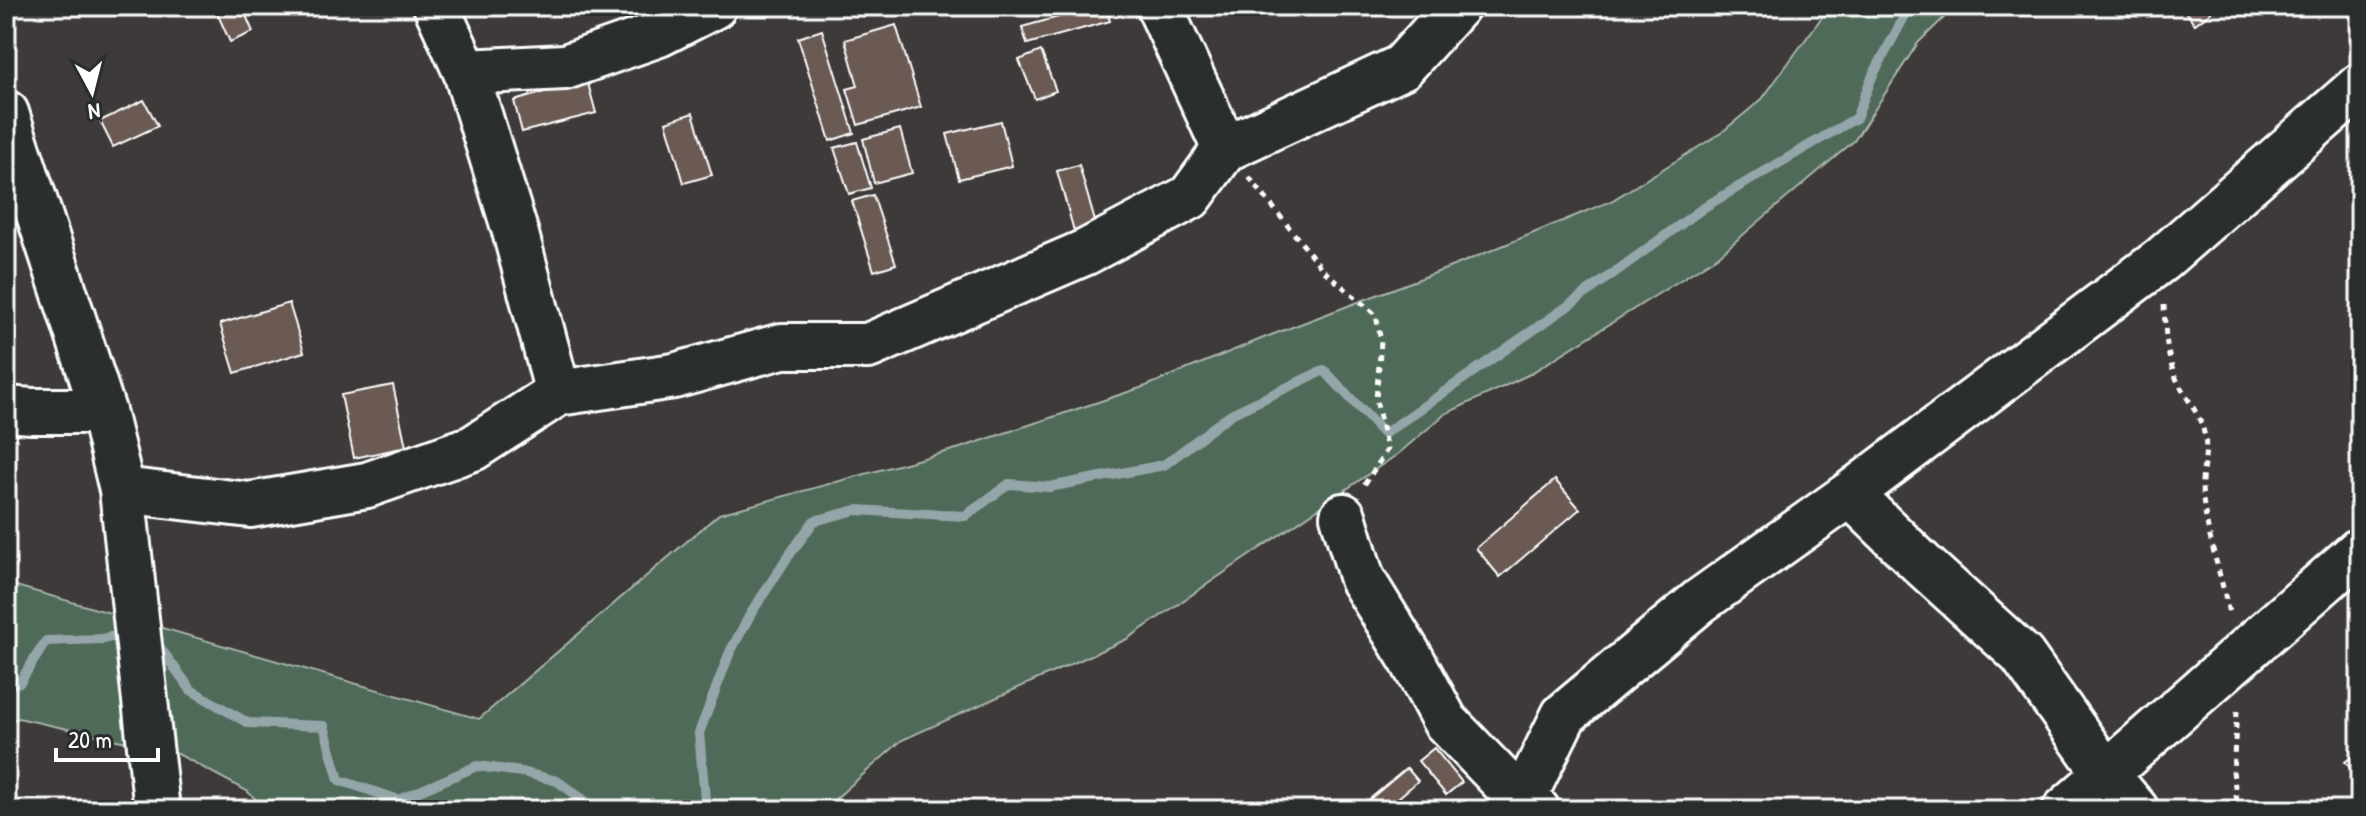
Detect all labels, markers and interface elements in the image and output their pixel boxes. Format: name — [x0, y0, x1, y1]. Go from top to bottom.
north arrow — [52, 52, 132, 132]
text: N — [87, 96, 102, 127]
scale bar — [56, 712, 158, 762]
text: 20 m — [68, 723, 112, 755]

